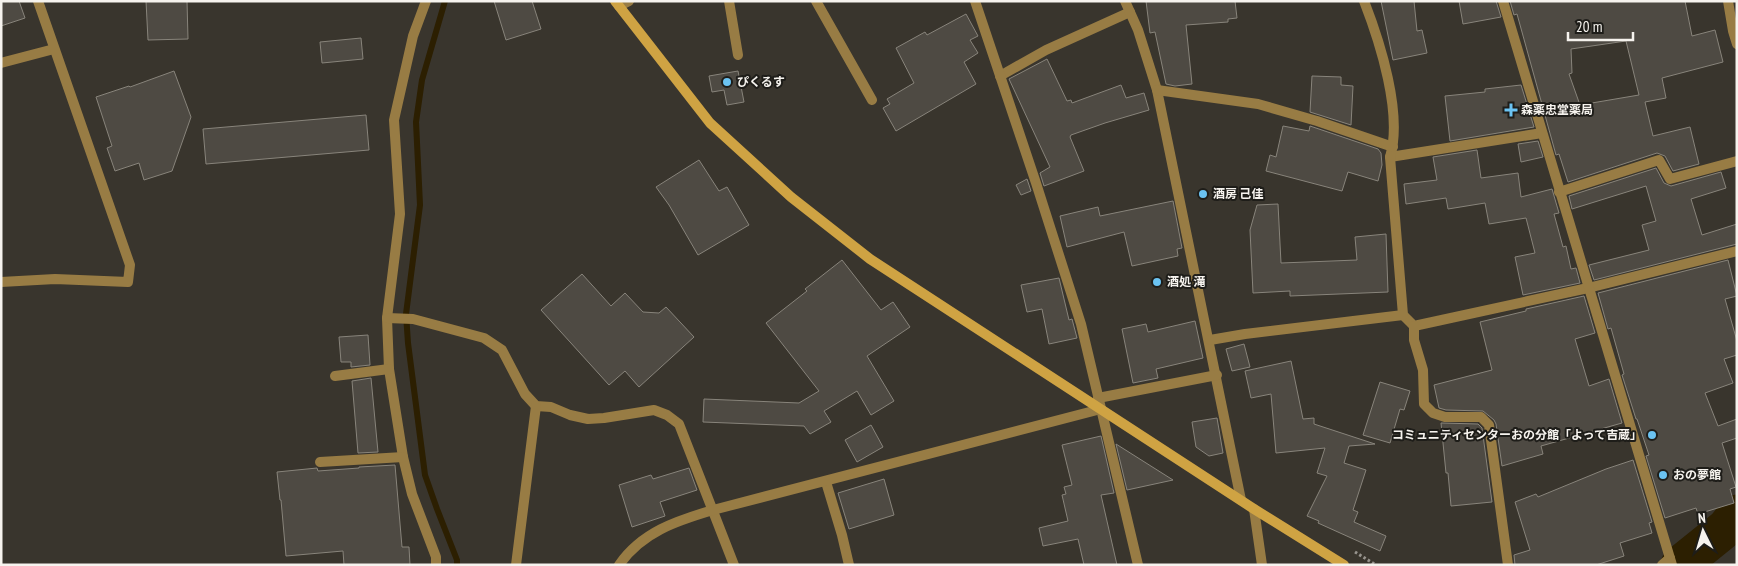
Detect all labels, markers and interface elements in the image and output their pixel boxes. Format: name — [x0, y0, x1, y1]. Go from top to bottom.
scale bar — [1568, 10, 1633, 42]
text: 20 m — [1576, 17, 1602, 36]
place label: ぴくるす — [737, 74, 785, 89]
marker: ぴくるす — [721, 76, 733, 88]
place label: 森薬忠堂薬局 — [1521, 102, 1593, 117]
marker: 森薬忠堂薬局 — [1505, 104, 1517, 116]
place label: 酒房 己佳 — [1213, 186, 1263, 201]
marker: 酒房 己佳 — [1197, 188, 1209, 200]
place label: 酒処 滝 — [1167, 274, 1205, 289]
marker: 酒処 滝 — [1151, 276, 1163, 288]
place label: コミュニティセンターおの分館「よって吉蔵」 — [1392, 427, 1642, 442]
marker: コミュニティセンターおの分館「よって吉蔵」 — [1646, 429, 1658, 441]
place label: おの夢館 — [1673, 467, 1721, 482]
marker: おの夢館 — [1657, 469, 1669, 481]
north arrow — [1678, 506, 1728, 556]
text: N — [1697, 509, 1706, 527]

